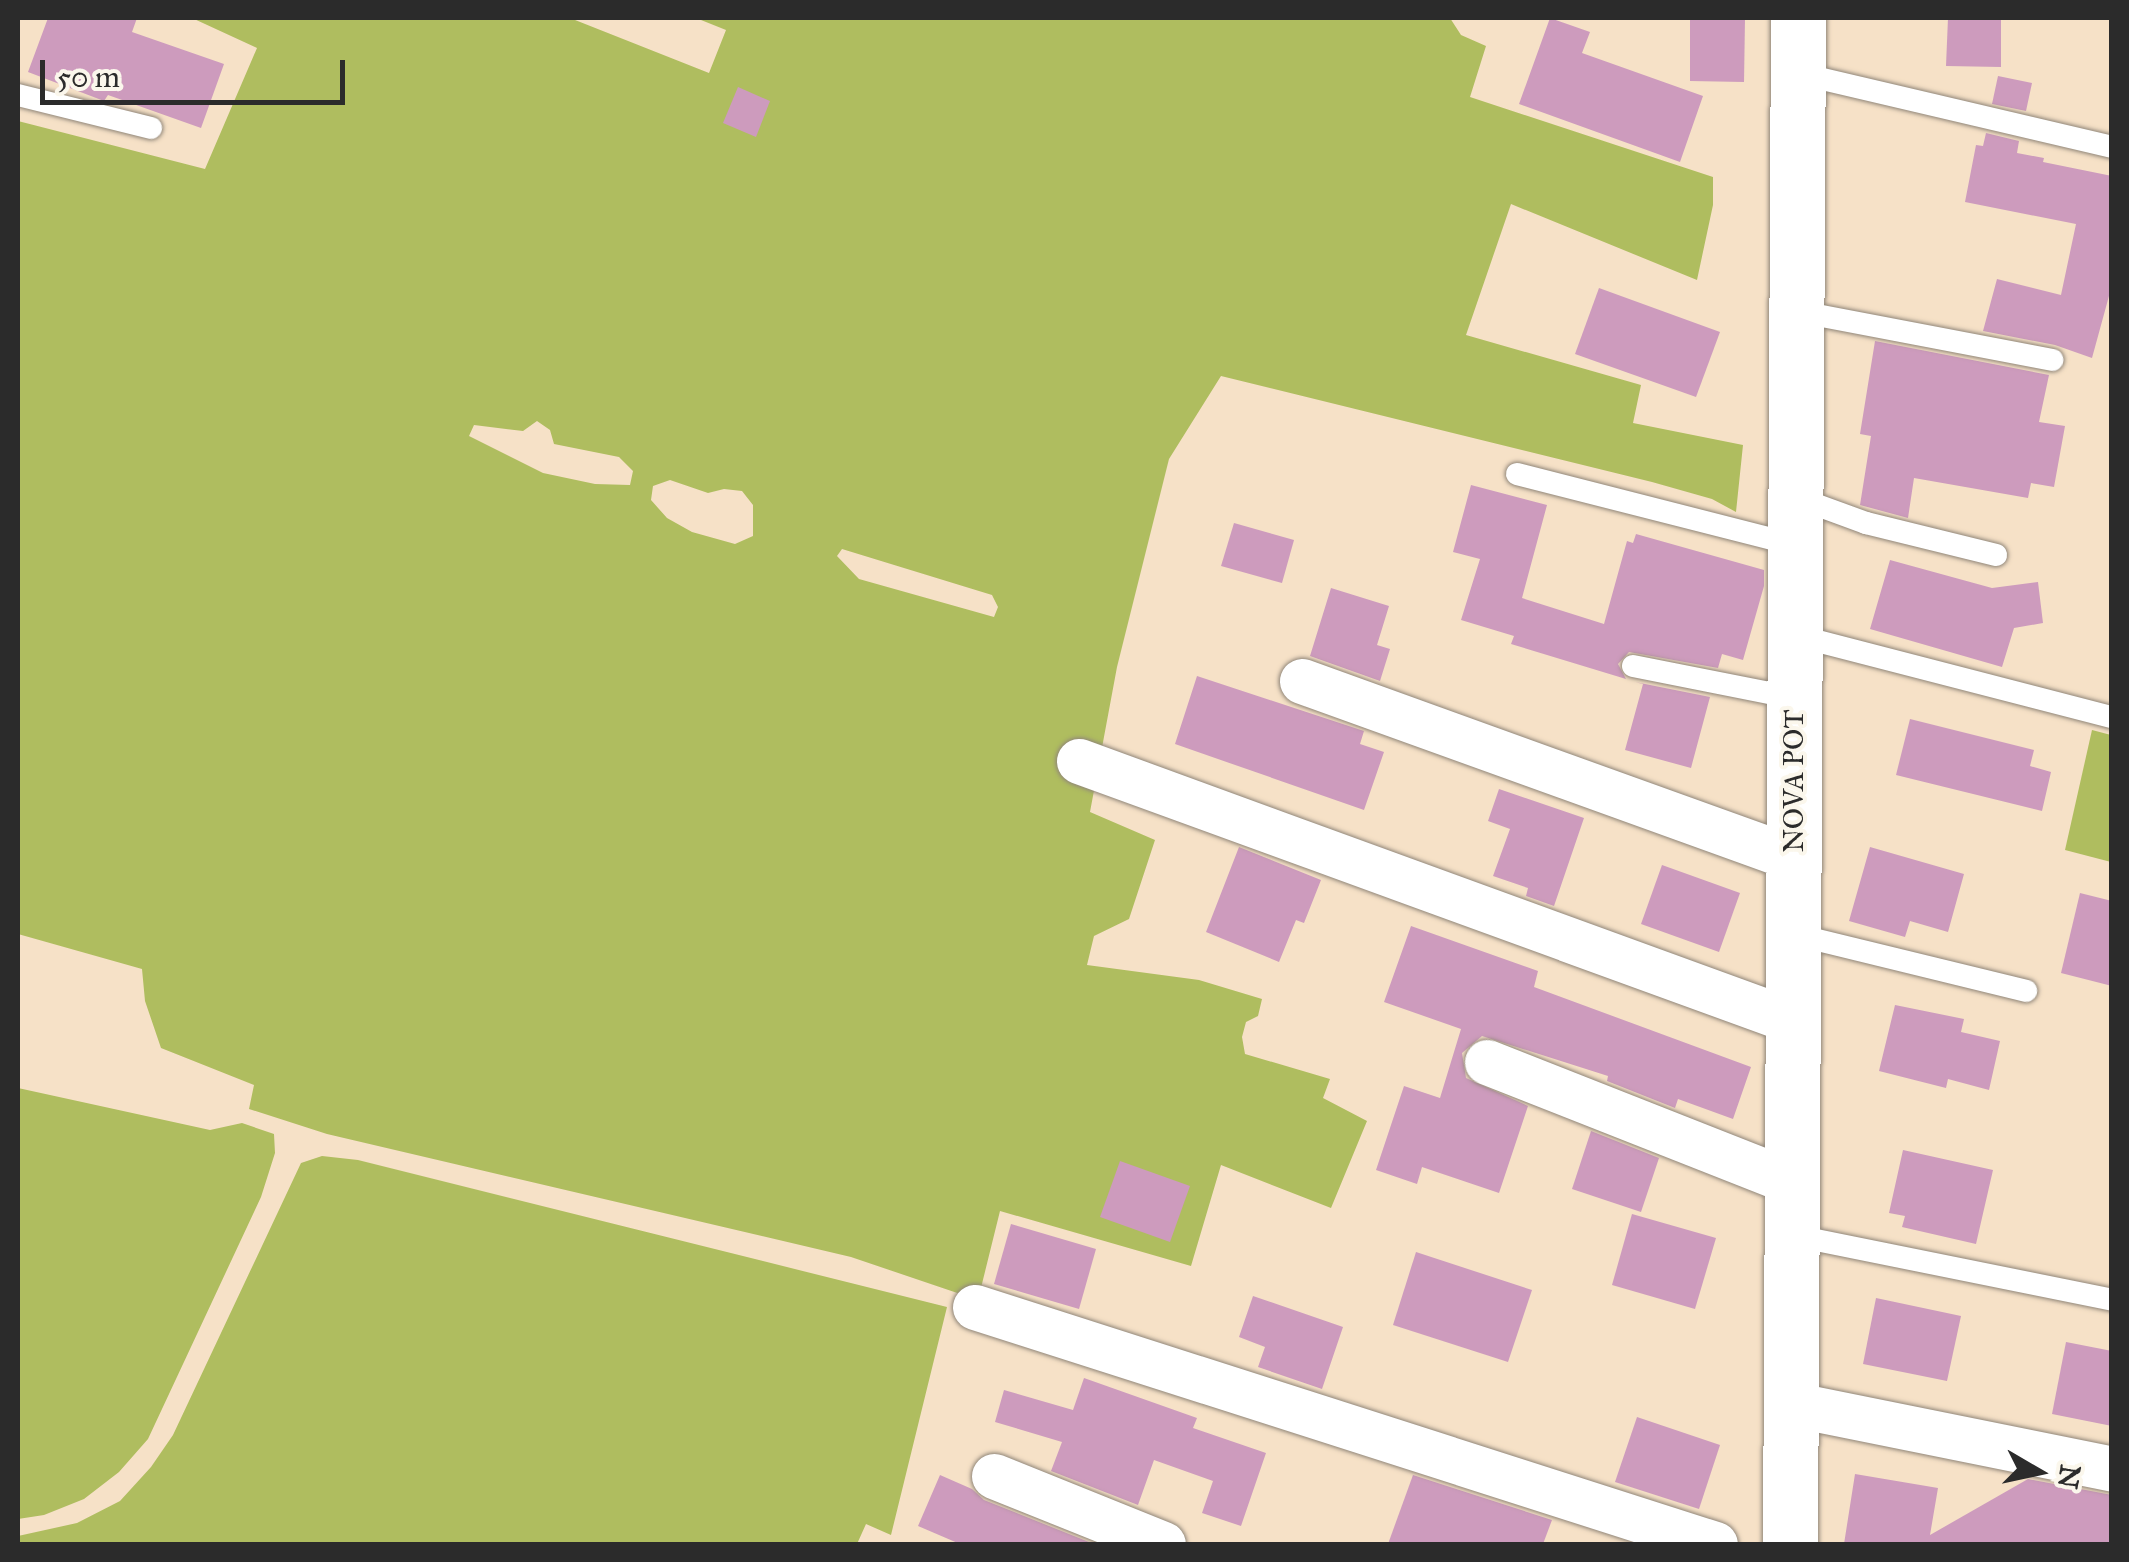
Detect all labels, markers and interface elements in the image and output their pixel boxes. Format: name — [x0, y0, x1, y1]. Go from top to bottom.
scale bar — [45, 40, 350, 102]
text: 50 m — [57, 59, 120, 95]
street label: NOVA POT — [1777, 709, 1811, 853]
north arrow — [1989, 1422, 2089, 1522]
text: N — [2050, 1462, 2088, 1491]

